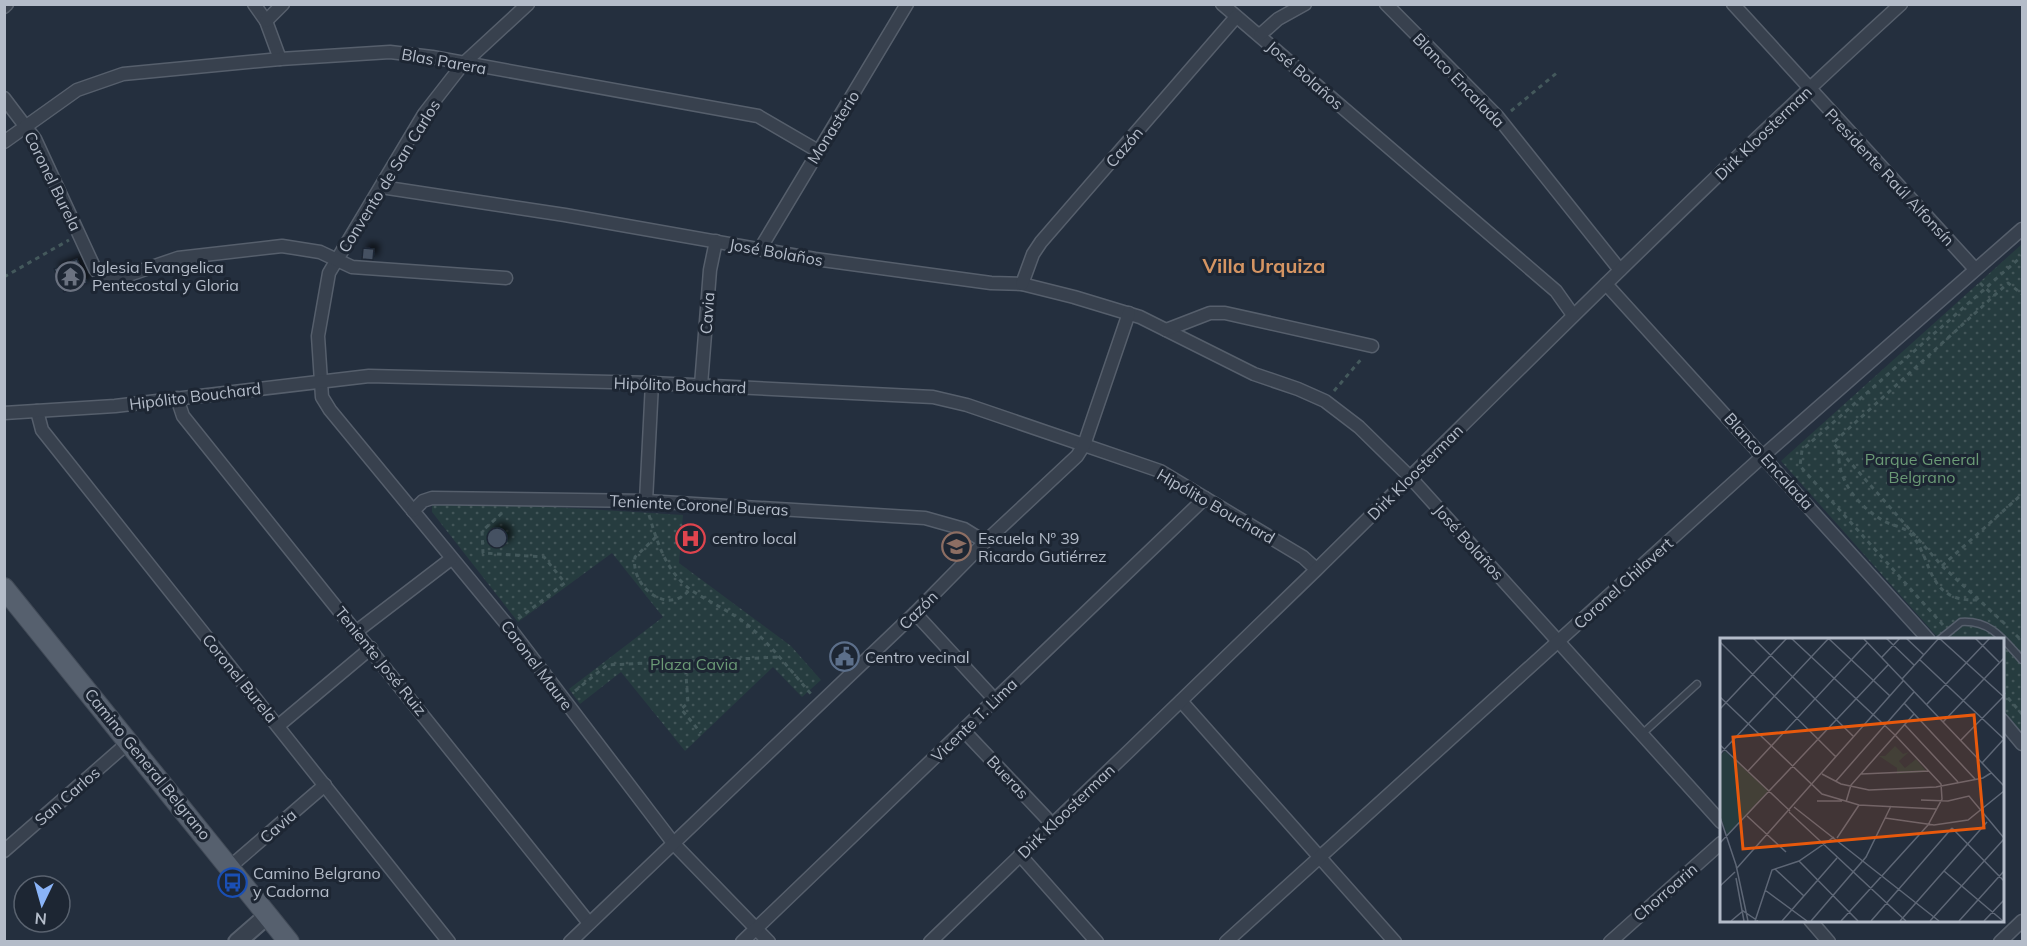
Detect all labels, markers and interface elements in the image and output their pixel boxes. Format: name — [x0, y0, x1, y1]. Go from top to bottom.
street label: Blanco Encalada — [1409, 29, 1509, 131]
street label: José Bolaños — [1263, 36, 1347, 114]
street label: Blas Parera — [400, 44, 488, 78]
street label: Dirk Kloosterman — [1710, 82, 1816, 184]
street label: Monasterio — [803, 87, 863, 167]
street label: Convento de San Carlos — [334, 96, 444, 256]
street label: Presidente Raúl Alfonsín — [1821, 104, 1959, 250]
street label: Cazón — [1101, 123, 1147, 171]
street label: Coronel Burela — [20, 128, 86, 234]
street label: José Bolaños — [727, 234, 825, 270]
district label: Villa Urquiza — [1202, 253, 1325, 278]
place label: Iglesia Evangelica Pentecostal y Gloria — [92, 257, 239, 295]
temple icon: Iglesia Evangelica Pentecostal y Gloria — [55, 260, 87, 292]
street label: Cavia — [696, 291, 718, 335]
street label: Hipólito Bouchard — [613, 373, 747, 397]
street label: Hipólito Bouchard — [128, 378, 262, 414]
street label: Blanco Encalada — [1720, 408, 1818, 514]
street label: Dirk Kloosterman — [1363, 420, 1467, 524]
park label: Parque General Belgrano — [1865, 449, 1979, 487]
street label: Hipólito Bouchard — [1154, 464, 1278, 548]
street label: Teniente Coronel Bueras — [609, 490, 789, 520]
street label: José Bolaños — [1430, 500, 1508, 584]
hospital icon: centro local — [675, 522, 707, 554]
place label: centro local — [712, 528, 797, 548]
place label: Escuela Nº 39 Ricardo Gutiérrez — [978, 528, 1106, 566]
school or university icon: Escuela Nº 39 Ricardo Gutiérrez — [941, 531, 973, 563]
street label: Coronel Chilavert — [1569, 533, 1677, 633]
street label: Cazón — [894, 586, 942, 634]
street label: Teniente José Ruiz — [331, 602, 431, 720]
street label: Coronel Maure — [497, 616, 577, 714]
street label: Coronel Burela — [198, 630, 282, 726]
inset map — [1720, 638, 2003, 922]
public building icon: Centro vecinal — [828, 641, 860, 673]
place label: Centro vecinal — [865, 647, 970, 667]
park label: Plaza Cavia — [650, 654, 738, 674]
street label: Vicente T. Lima — [927, 674, 1021, 766]
street label: Camino General Belgrano — [81, 684, 215, 844]
street label: Bueras — [983, 751, 1033, 803]
street label: Dirk Kloosterman — [1013, 760, 1119, 862]
street label: San Carlos — [30, 762, 104, 830]
street label: Cavia — [256, 805, 300, 847]
street label: Chorroarin — [1629, 859, 1701, 925]
place label: Camino Belgrano y Cadorna — [253, 863, 381, 901]
bus stop icon: Camino Belgrano y Cadorna — [216, 866, 248, 898]
north arrow — [12, 874, 72, 934]
text: N — [34, 908, 48, 929]

